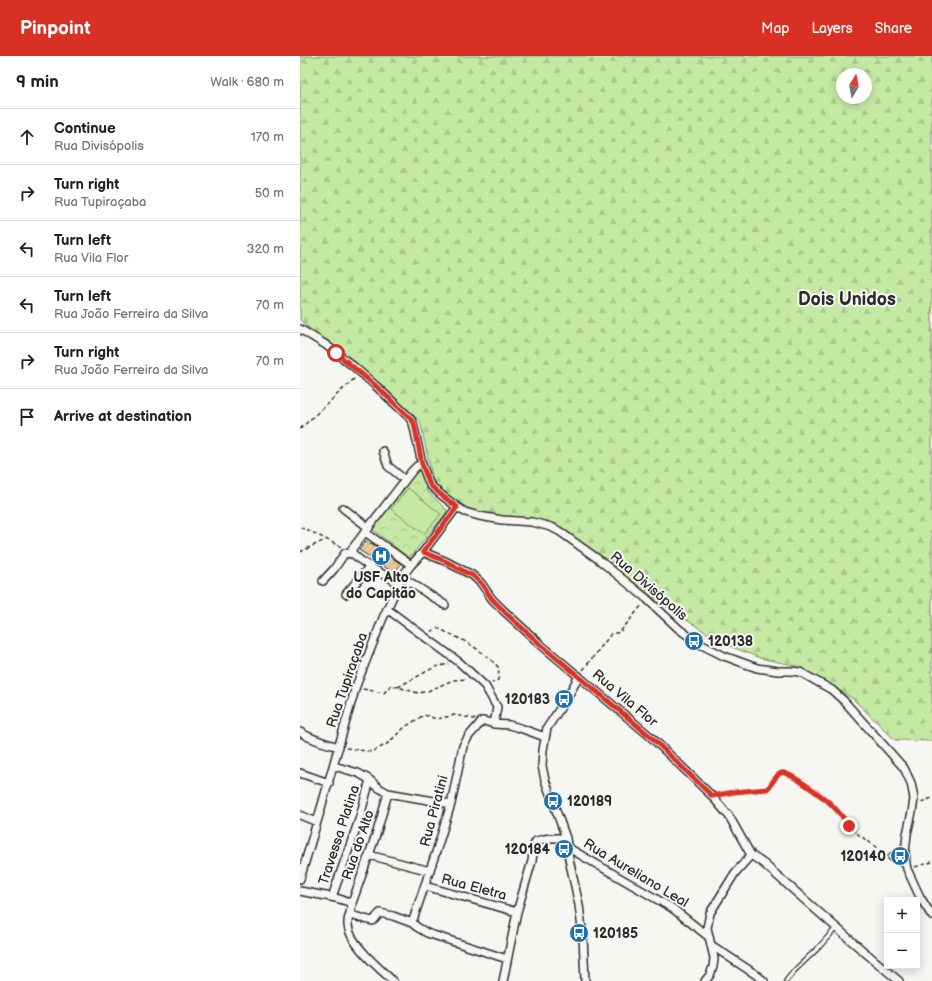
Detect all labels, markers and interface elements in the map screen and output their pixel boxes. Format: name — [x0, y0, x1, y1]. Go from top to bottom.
text: Pinpoint — [20, 17, 91, 40]
text: Map — [761, 20, 789, 37]
text: Layers — [811, 20, 853, 37]
text: Share — [875, 20, 912, 37]
north arrow — [836, 68, 872, 104]
text: 9 min — [16, 72, 59, 92]
text: Walk · 680 m — [210, 74, 284, 90]
text: Continue — [54, 119, 116, 138]
icon: ahead — [16, 126, 38, 148]
text: 170 m — [251, 129, 284, 145]
text: Rua Divisópolis — [54, 138, 144, 154]
text: Turn right — [54, 175, 119, 194]
icon: right — [16, 182, 38, 204]
text: 50 m — [255, 185, 284, 201]
text: Rua Tupiraçaba — [54, 194, 146, 210]
text: Turn left — [54, 231, 111, 250]
icon: left — [16, 238, 38, 260]
text: 320 m — [246, 241, 284, 257]
text: Rua Vila Flor — [54, 250, 128, 266]
text: Turn left — [54, 287, 111, 306]
district label: Dois Unidos — [798, 289, 896, 310]
icon: left — [16, 294, 38, 316]
text: 70 m — [256, 297, 284, 313]
text: Rua João Ferreira da Silva — [54, 306, 208, 322]
text: Turn right — [54, 343, 119, 362]
route start — [327, 344, 345, 362]
icon: right — [16, 350, 38, 372]
text: 70 m — [256, 353, 284, 369]
text: Rua João Ferreira da Silva — [54, 362, 208, 378]
icon: arrive — [16, 406, 38, 428]
text: Arrive at destination — [54, 407, 192, 426]
hospital icon: USF Alto do Capitão — [370, 545, 392, 567]
street label: Rua Divisópolis — [607, 548, 691, 624]
place label: USF Alto do Capitão — [346, 569, 416, 602]
street label: Rua Tupiraçaba — [323, 630, 371, 730]
bus stop icon: 120138 — [683, 630, 705, 652]
place label: 120138 — [708, 633, 753, 650]
street label: Rua Vila Flor — [589, 666, 662, 731]
bus stop icon: 120183 — [553, 688, 575, 710]
place label: 120183 — [505, 691, 550, 708]
street label: Rua Piratini — [416, 774, 452, 848]
street label: Travessa Platina — [315, 783, 363, 887]
bus stop icon: 120189 — [542, 790, 564, 812]
place label: 120189 — [567, 793, 612, 810]
street label: Rua do Alto — [338, 808, 378, 882]
route end — [840, 817, 858, 835]
street label: Rua Aureliano Leal — [580, 835, 692, 911]
bus stop icon: 120184 — [553, 838, 575, 860]
place label: 120184 — [505, 841, 551, 858]
bus stop icon: 120140 — [889, 845, 911, 867]
place label: 120140 — [840, 848, 886, 865]
street label: Rua Eletra — [439, 870, 509, 904]
map controls — [884, 897, 920, 969]
button: + — [884, 897, 920, 933]
bus stop icon: 120185 — [568, 922, 590, 944]
place label: 120185 — [593, 925, 638, 942]
button: − — [884, 933, 920, 969]

